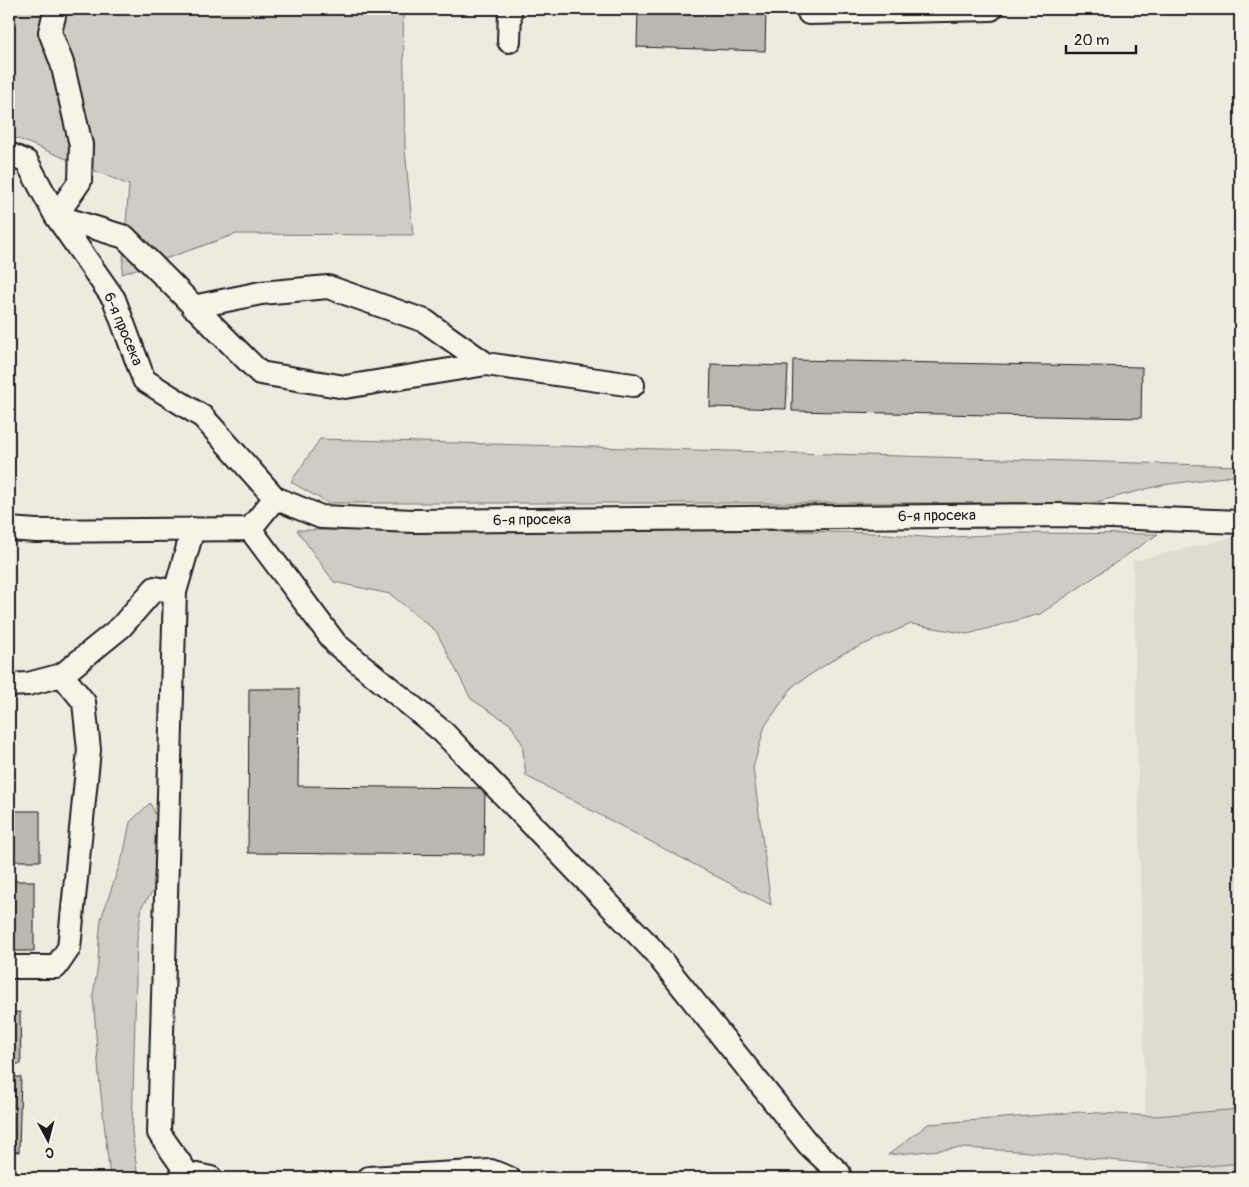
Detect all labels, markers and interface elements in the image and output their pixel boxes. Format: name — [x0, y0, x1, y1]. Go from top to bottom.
scale bar — [1066, 22, 1136, 54]
text: 20 m — [1074, 31, 1109, 50]
street label: 6-я просека — [99, 289, 147, 369]
street label: 6-я просека — [898, 506, 976, 526]
street label: 6-я просека — [493, 510, 571, 530]
north arrow — [22, 1114, 72, 1164]
text: С — [44, 1143, 55, 1161]

